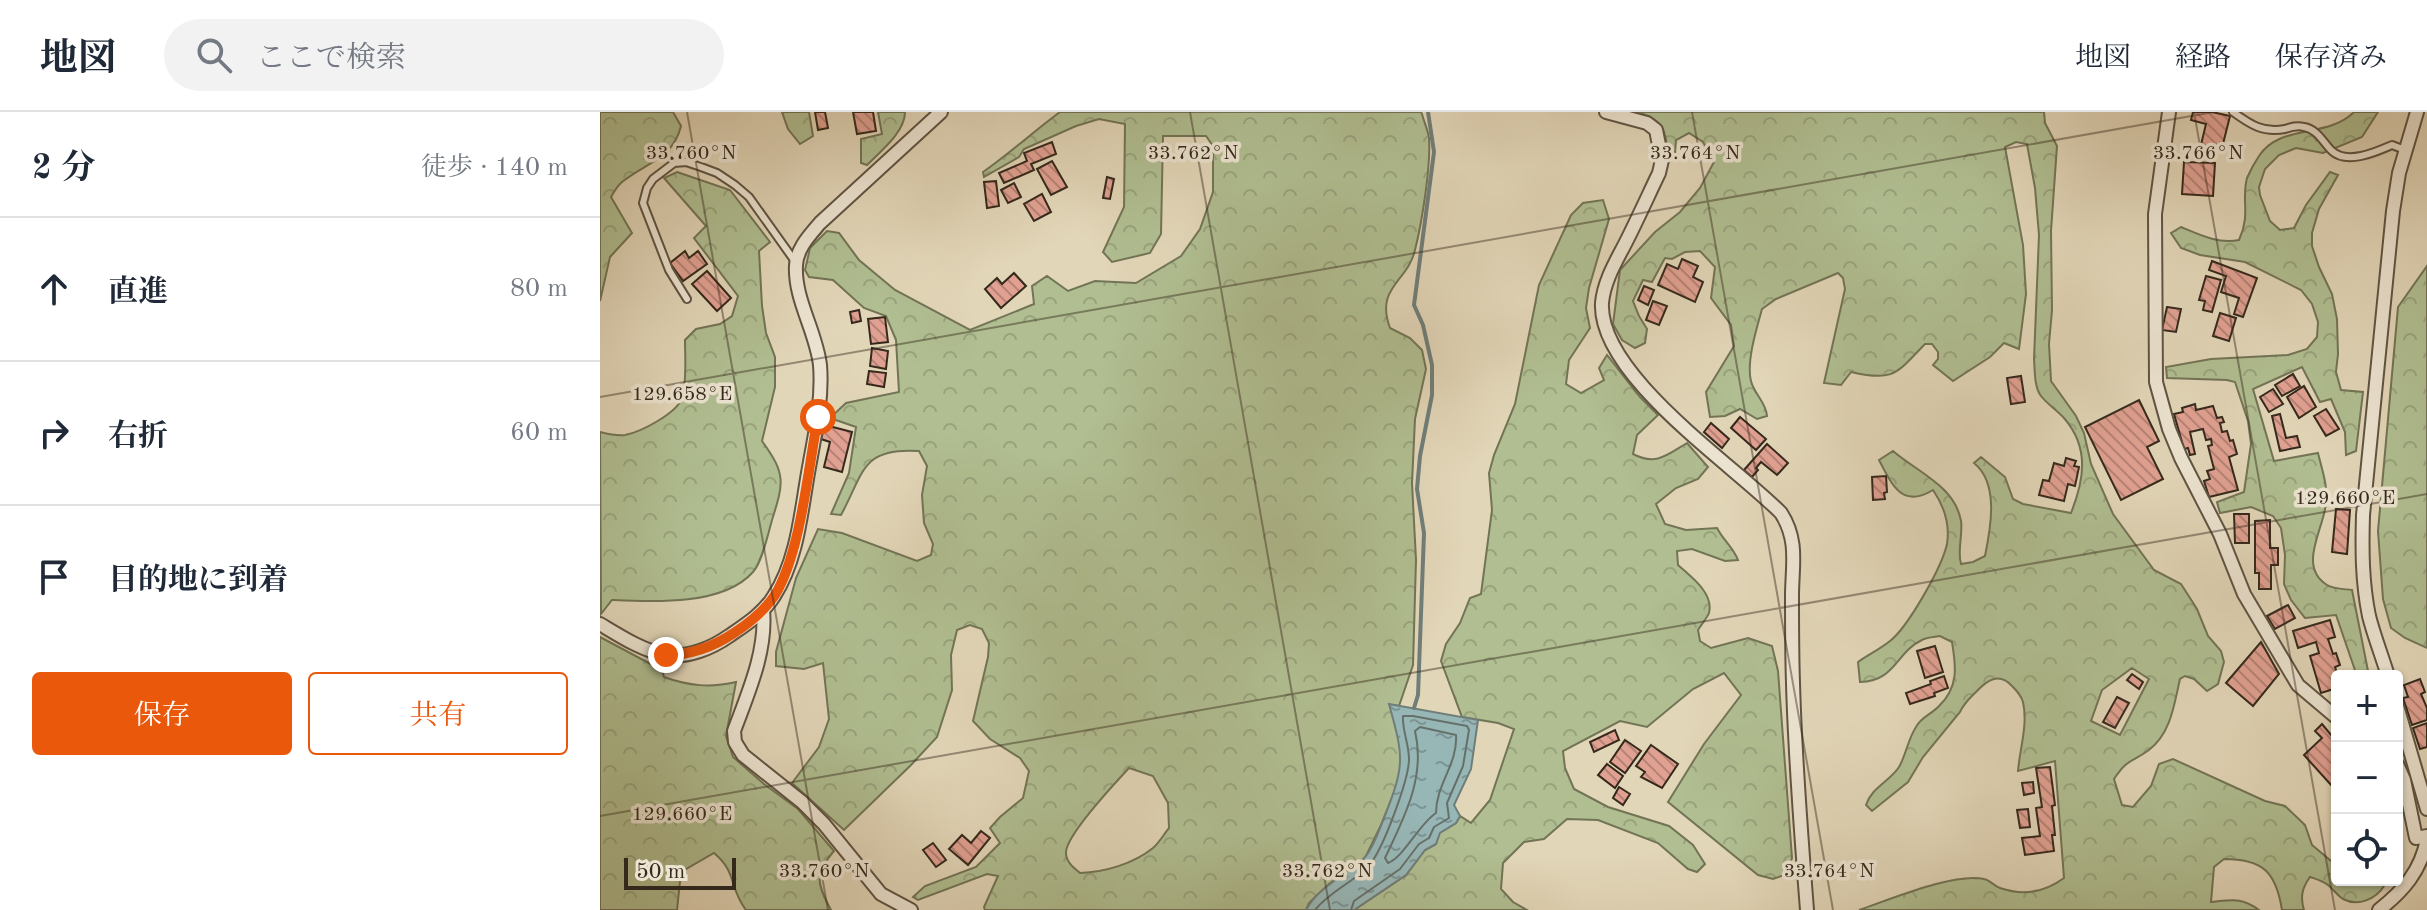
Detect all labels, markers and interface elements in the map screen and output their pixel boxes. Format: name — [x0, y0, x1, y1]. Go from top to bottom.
search box — [164, 19, 724, 91]
icon: search — [192, 33, 236, 77]
text: 地図 — [40, 41, 116, 79]
text: ここで検索 — [256, 44, 406, 74]
text: 地図 — [2075, 45, 2131, 73]
text: 経路 — [2175, 45, 2231, 73]
text: 保存済み — [2275, 45, 2387, 73]
text: 33.760°N — [646, 144, 736, 164]
text: 33.762°N — [1148, 144, 1238, 164]
text: 33.764°N — [1650, 144, 1740, 164]
text: 33.766°N — [2153, 144, 2243, 164]
text: 2 分 — [32, 152, 95, 186]
text: 徒歩 · 140 m — [421, 155, 568, 181]
icon: ahead — [32, 267, 76, 311]
text: 80 m — [510, 276, 568, 302]
text: 直進 — [108, 278, 168, 308]
text: 129.658°E — [632, 385, 732, 405]
route start — [800, 399, 836, 435]
icon: right — [32, 411, 76, 455]
text: 60 m — [510, 420, 568, 446]
text: 右折 — [108, 422, 168, 452]
text: 129.660°E — [2295, 489, 2395, 509]
icon: arrive — [32, 555, 76, 599]
text: 目的地に到着 — [108, 566, 288, 596]
route end — [648, 637, 684, 673]
map controls — [2331, 670, 2403, 886]
button: + — [2331, 670, 2403, 742]
button: 保存 — [32, 672, 292, 755]
button: 共有 — [308, 672, 568, 755]
button: − — [2331, 742, 2403, 814]
text: 129.660°E — [632, 805, 732, 825]
button: locate — [2331, 814, 2403, 886]
scale bar — [624, 854, 736, 890]
text: 50 m — [636, 861, 685, 883]
text: 33.760°N — [779, 862, 869, 882]
text: 33.762°N — [1282, 862, 1372, 882]
text: 33.764°N — [1784, 862, 1874, 882]

